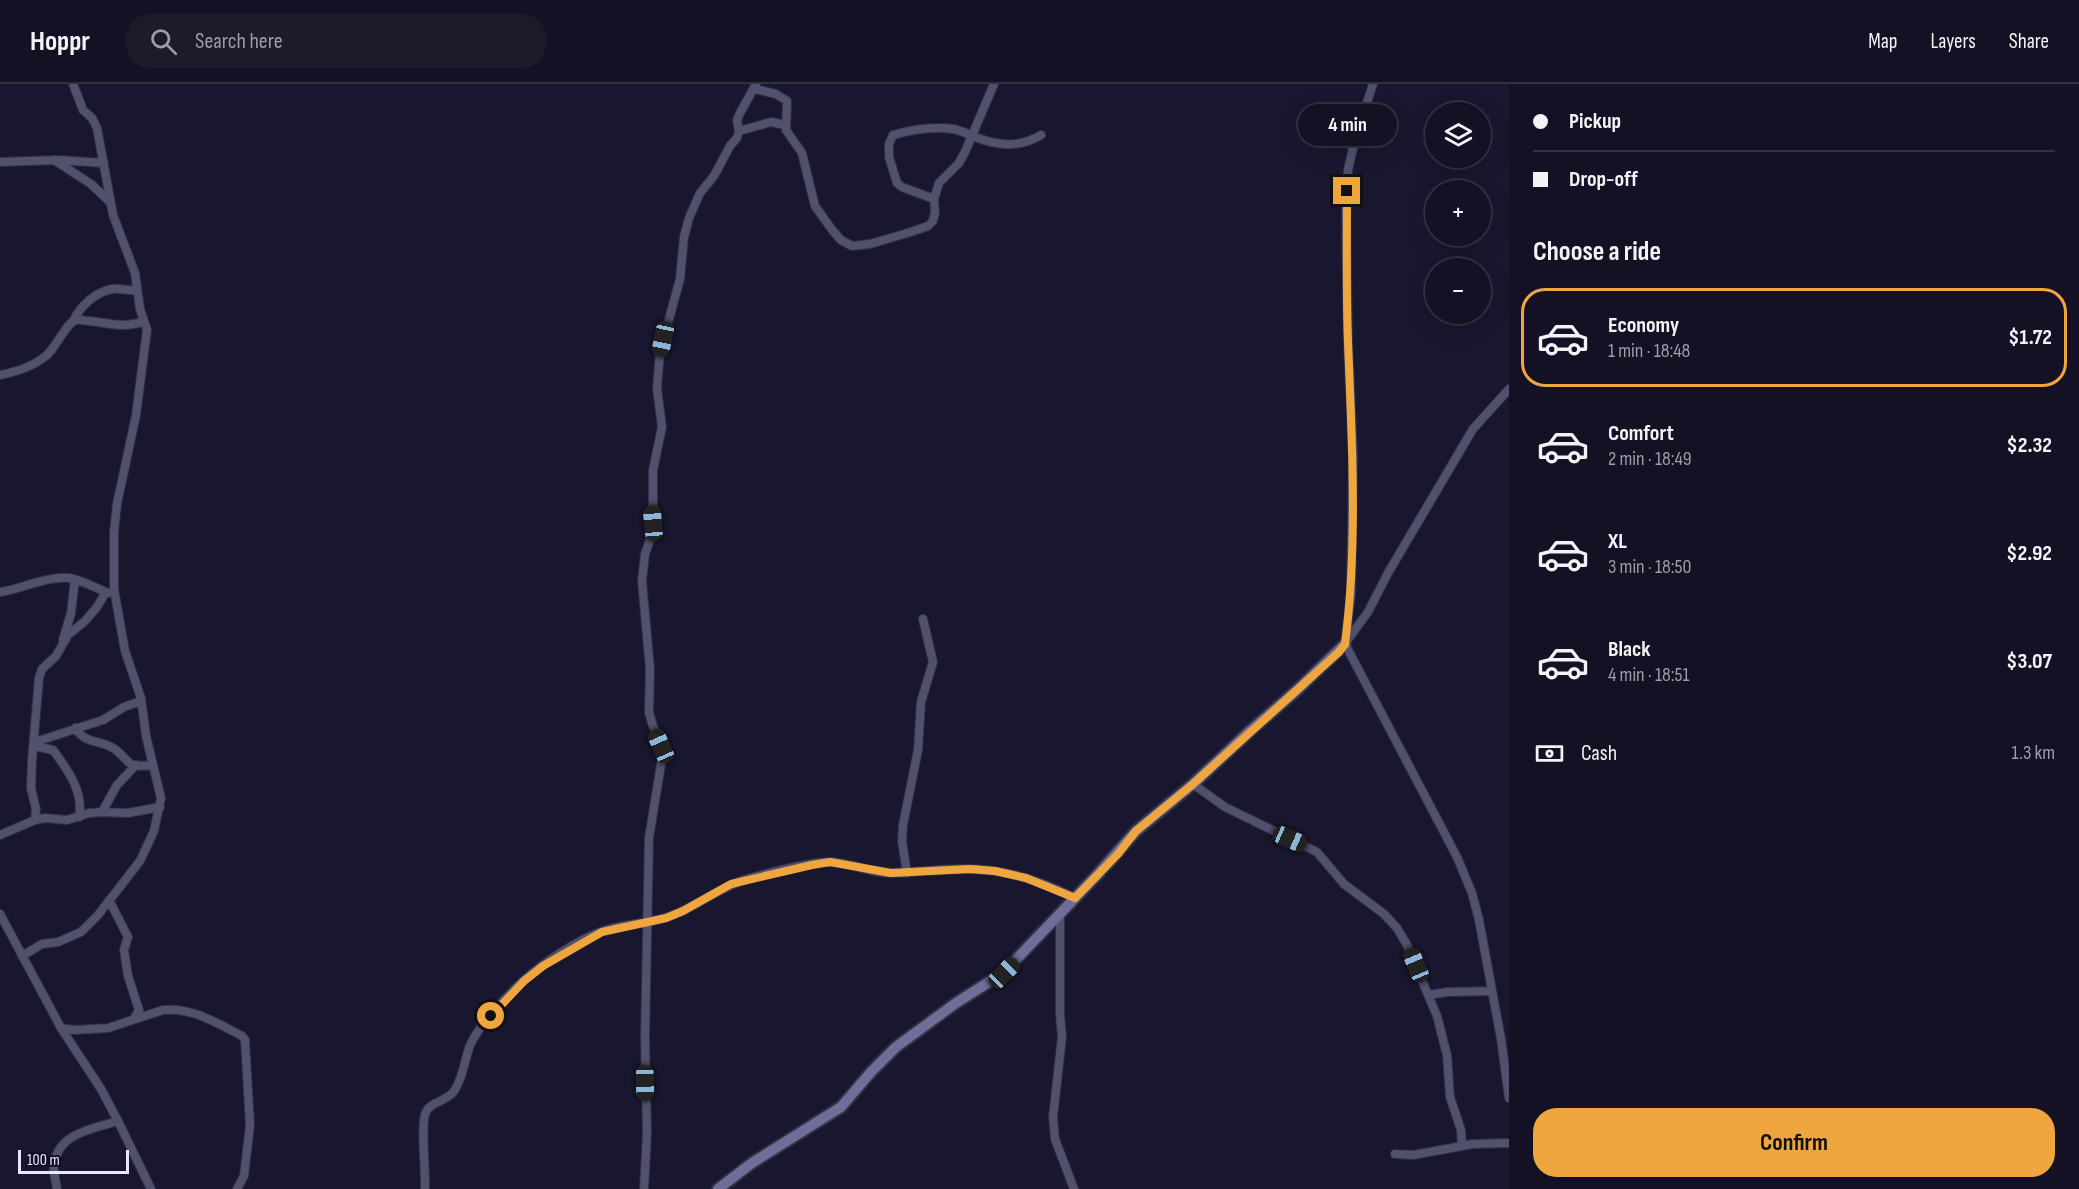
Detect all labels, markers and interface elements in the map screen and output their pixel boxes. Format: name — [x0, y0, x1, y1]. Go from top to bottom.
search box — [126, 14, 546, 68]
text: Hoppr — [30, 25, 90, 58]
icon: search — [147, 25, 180, 58]
text: Search here — [195, 28, 282, 55]
text: Map — [1868, 29, 1897, 54]
text: Layers — [1930, 29, 1976, 54]
text: Share — [2009, 29, 2049, 54]
map controls — [1425, 102, 1491, 324]
button: layers — [1425, 102, 1491, 168]
callout: 4 min — [1298, 104, 1396, 146]
text: Pickup — [1569, 108, 1621, 135]
text: 4 min — [1328, 113, 1367, 137]
text: Drop-off — [1569, 166, 1638, 193]
route end — [1333, 177, 1360, 204]
button: + — [1425, 180, 1491, 246]
text: Choose a ride — [1533, 236, 1661, 268]
button: − — [1425, 258, 1491, 324]
icon: car — [1536, 311, 1590, 365]
text: Economy — [1608, 312, 1679, 339]
car — [650, 320, 676, 358]
text: $1.72 — [2008, 324, 2052, 351]
text: 1 min · 18:48 — [1608, 339, 1690, 363]
icon: car — [1536, 419, 1590, 473]
text: Comfort — [1608, 420, 1674, 447]
text: $2.32 — [2007, 432, 2052, 459]
text: 2 min · 18:49 — [1608, 447, 1692, 471]
car — [642, 504, 664, 542]
icon: car — [1536, 527, 1590, 581]
text: XL — [1608, 528, 1627, 555]
text: $2.92 — [2006, 540, 2052, 567]
text: 3 min · 18:50 — [1608, 555, 1692, 579]
icon: car — [1536, 635, 1590, 689]
text: Black — [1608, 636, 1650, 663]
text: $3.07 — [2006, 648, 2052, 675]
text: 4 min · 18:51 — [1608, 663, 1690, 687]
car — [645, 726, 677, 766]
icon: cash — [1533, 737, 1566, 770]
text: Cash — [1581, 740, 1617, 767]
text: 1.3 km — [2012, 741, 2055, 765]
car — [1270, 823, 1310, 855]
car — [1401, 945, 1431, 985]
car — [985, 954, 1023, 992]
route start — [477, 1002, 504, 1029]
car — [636, 1065, 654, 1101]
button: Confirm — [1533, 1108, 2055, 1177]
scale bar — [18, 1147, 129, 1174]
text: 100 m — [27, 1151, 60, 1170]

